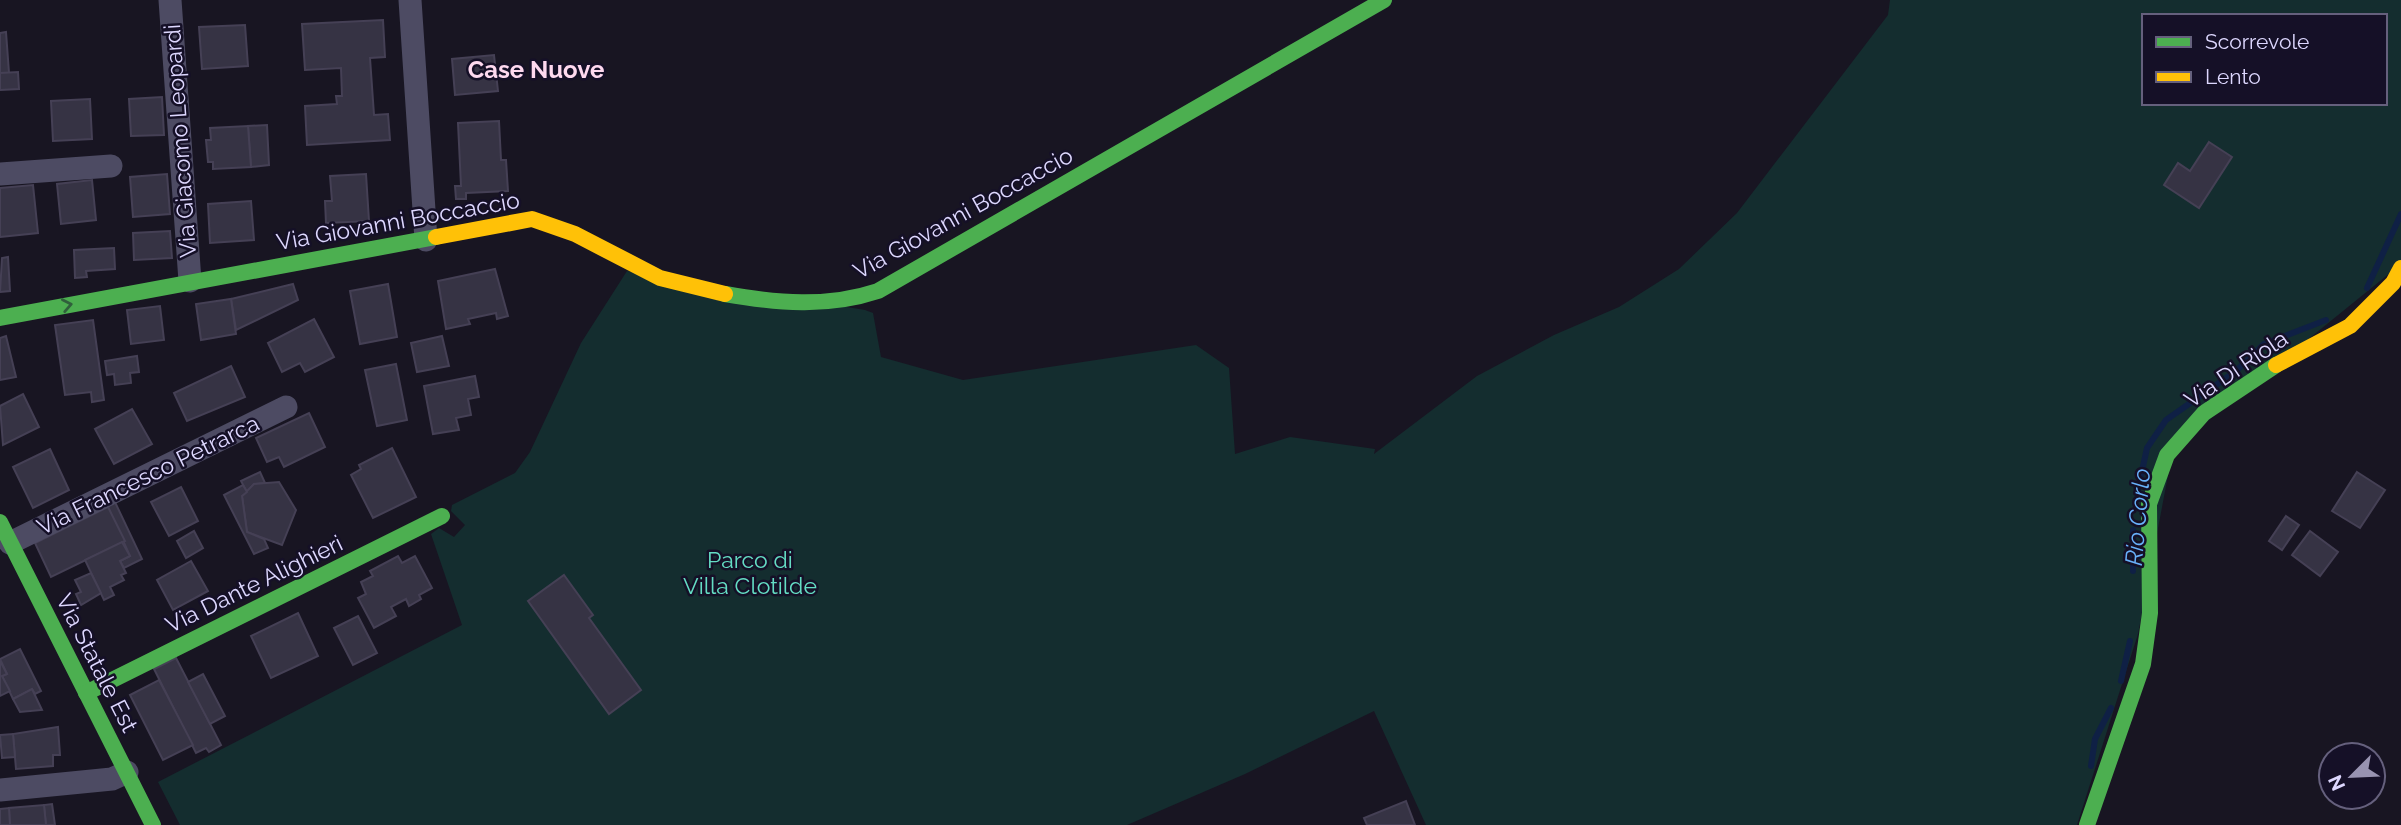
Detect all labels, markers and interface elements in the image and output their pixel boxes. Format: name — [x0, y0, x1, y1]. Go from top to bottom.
legend — [2142, 14, 2387, 105]
street label: Via Giacomo Leopardi — [158, 23, 201, 259]
text: Scorrevole — [2205, 29, 2309, 54]
district label: Case Nuove — [468, 55, 604, 84]
text: Lento — [2205, 64, 2261, 89]
street label: Via Giovanni Boccaccio — [848, 141, 1077, 284]
street label: Via Giovanni Boccaccio — [274, 186, 522, 255]
one-way arrow — [61, 298, 73, 313]
street label: Via Di Riola — [2179, 324, 2292, 413]
street label: Via Francesco Petrarca — [32, 409, 263, 540]
water label: Rio Corlo — [2119, 467, 2156, 567]
street label: Via Dante Alighieri — [161, 529, 347, 638]
park label: Parco di Villa Clotilde — [683, 546, 817, 599]
street label: Via Statale Est — [51, 589, 144, 737]
north arrow — [2317, 741, 2387, 811]
text: N — [2323, 772, 2349, 794]

